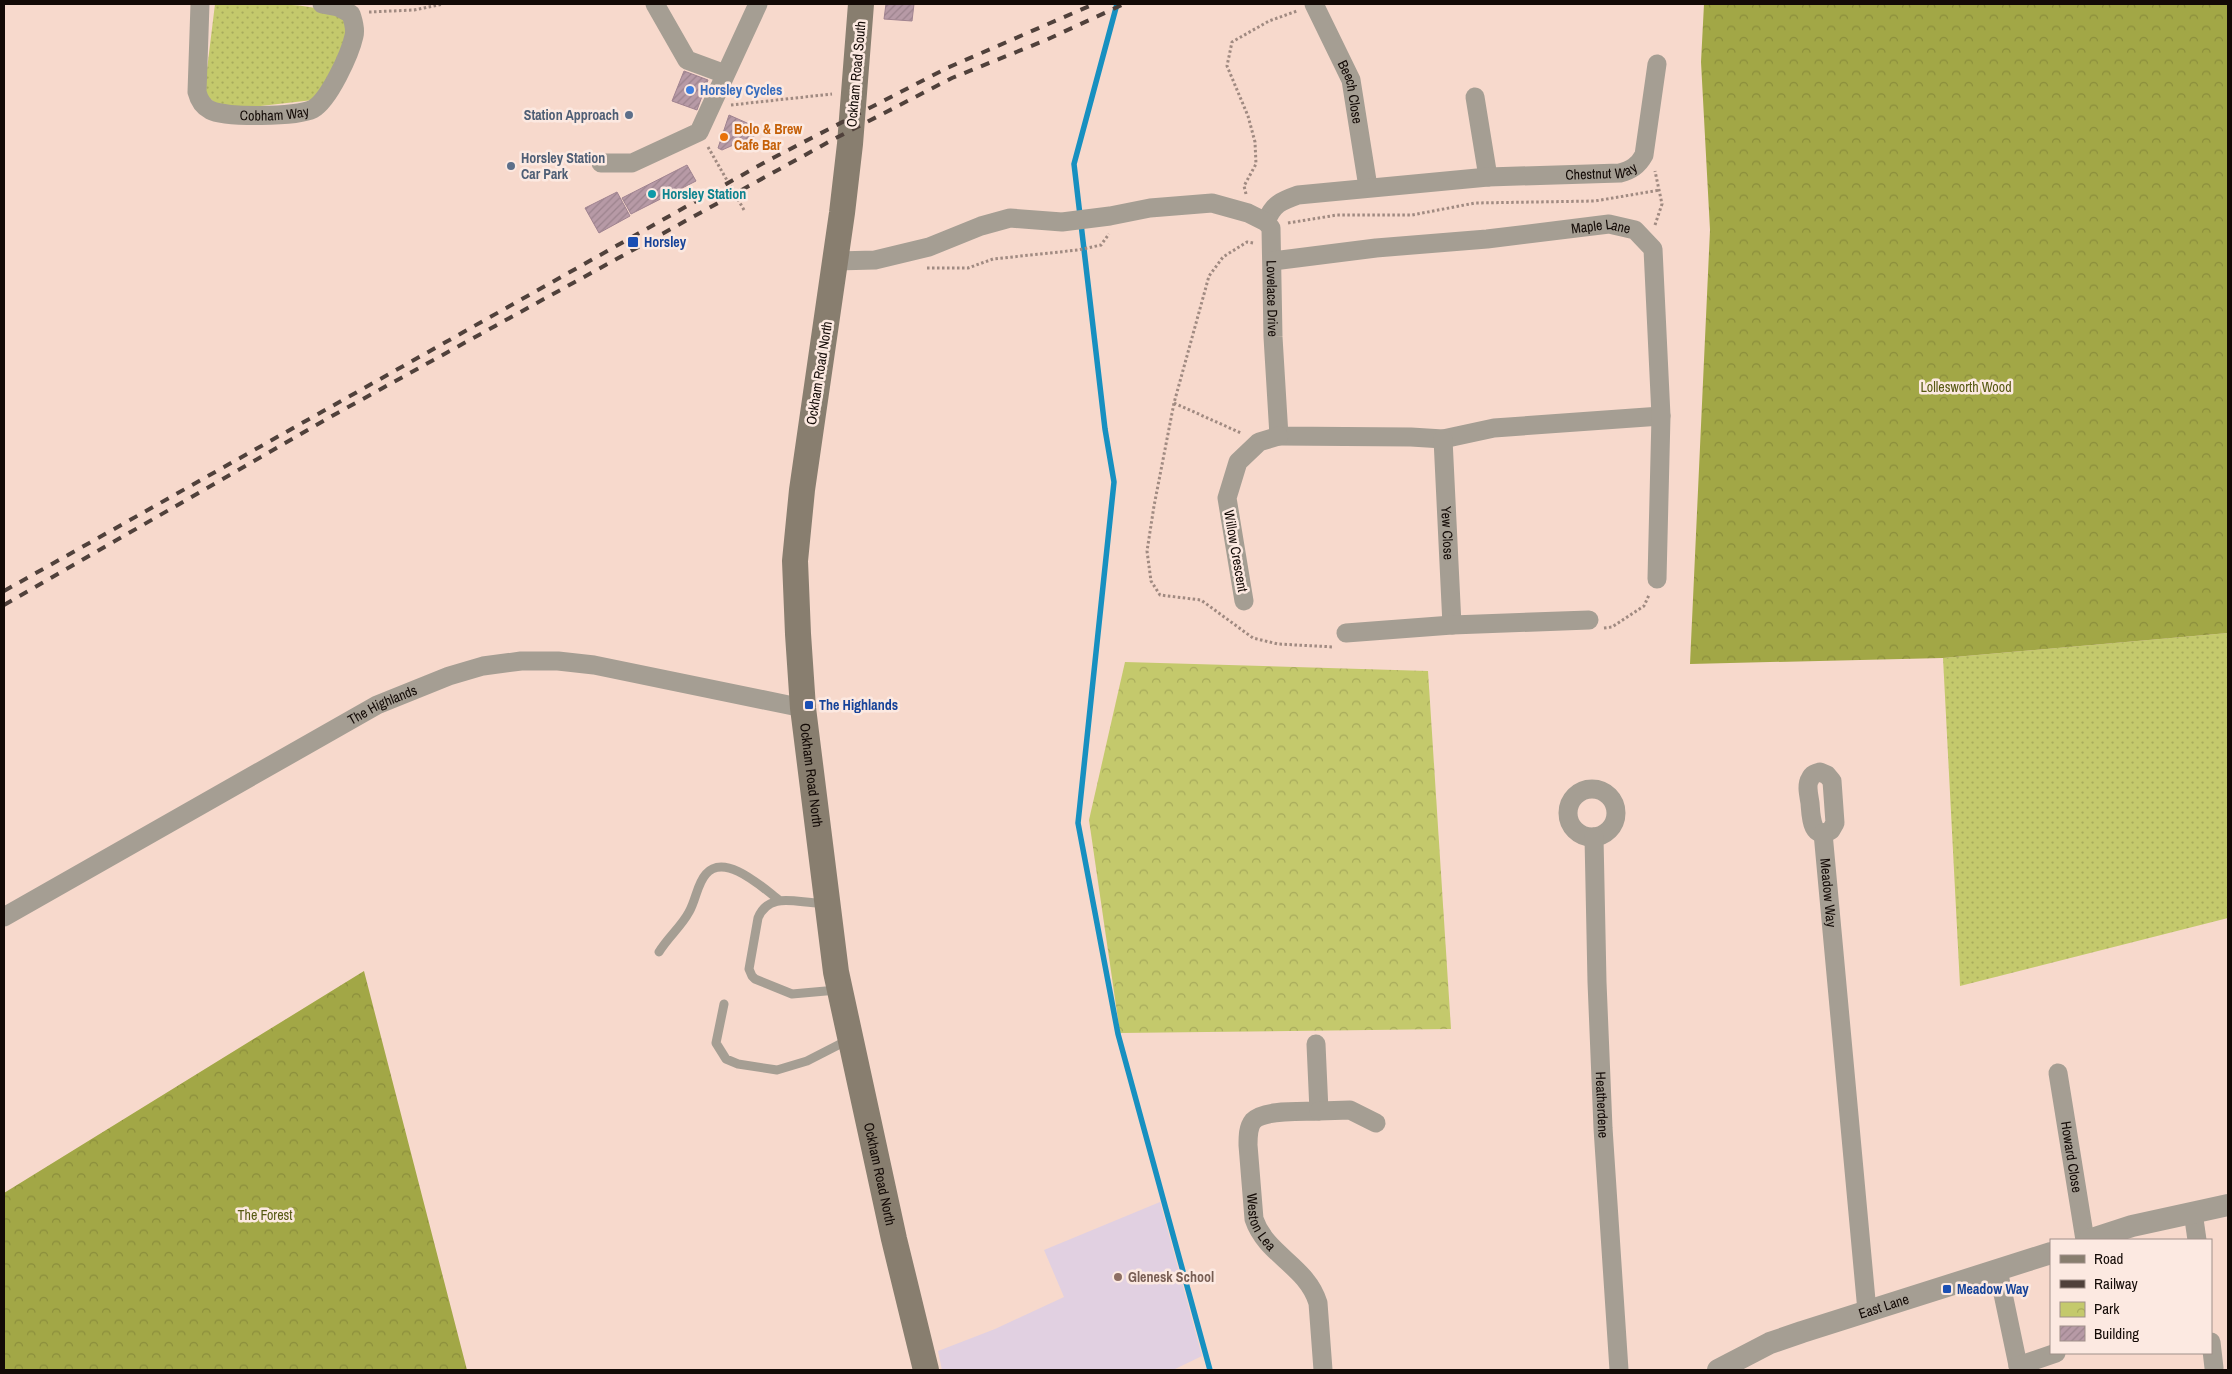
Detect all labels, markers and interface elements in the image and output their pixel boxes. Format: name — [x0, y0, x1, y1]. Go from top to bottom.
street label: Ockham Road South — [842, 20, 870, 128]
street label: Beech Close — [1334, 57, 1367, 125]
place label: Horsley Cycles — [700, 81, 782, 99]
marker: Horsley Cycles — [684, 84, 696, 96]
street label: Cobham Way — [239, 102, 311, 125]
place label: Station Approach — [524, 106, 619, 124]
marker: Station Approach — [623, 109, 635, 121]
place label: Bolo & Brew Cafe Bar — [734, 120, 802, 154]
marker: Bolo & Brew Cafe Bar — [718, 131, 730, 143]
place label: Horsley Station Car Park — [521, 149, 605, 183]
street label: Chestnut Way — [1565, 158, 1641, 184]
marker: Horsley Station Car Park — [505, 160, 517, 172]
place label: Horsley Station — [662, 185, 746, 203]
marker: Horsley Station — [646, 188, 658, 200]
street label: Maple Lane — [1570, 215, 1632, 238]
place label: Horsley — [644, 233, 687, 251]
marker: Horsley — [626, 235, 640, 249]
street label: Lovelace Drive — [1263, 260, 1282, 337]
street label: Ockham Road North — [802, 320, 836, 426]
park label: Lollesworth Wood — [1920, 378, 2012, 396]
street label: Yew Close — [1437, 505, 1458, 560]
street label: Willow Crescent — [1220, 509, 1252, 593]
street label: The Highlands — [344, 681, 420, 729]
place label: The Highlands — [819, 696, 898, 714]
marker: The Highlands — [803, 699, 815, 711]
street label: Ockham Road North — [796, 722, 827, 828]
street label: Meadow Way — [1816, 857, 1841, 928]
street label: Heatherdene — [1592, 1071, 1613, 1139]
street label: Howard Close — [2057, 1120, 2086, 1194]
street label: Ockham Road North — [860, 1121, 900, 1227]
street label: Weston Lea — [1243, 1193, 1280, 1255]
park label: The Forest — [238, 1206, 292, 1224]
legend — [2050, 1239, 2212, 1354]
text: Road — [2094, 1248, 2123, 1269]
place label: Glenesk School — [1128, 1268, 1214, 1286]
marker: Glenesk School — [1112, 1271, 1124, 1283]
text: Railway — [2094, 1273, 2139, 1294]
place label: Meadow Way — [1957, 1280, 2029, 1298]
marker: Meadow Way — [1941, 1283, 1953, 1295]
street label: East Lane — [1856, 1290, 1911, 1323]
text: Park — [2094, 1298, 2120, 1319]
text: Building — [2094, 1323, 2139, 1344]

